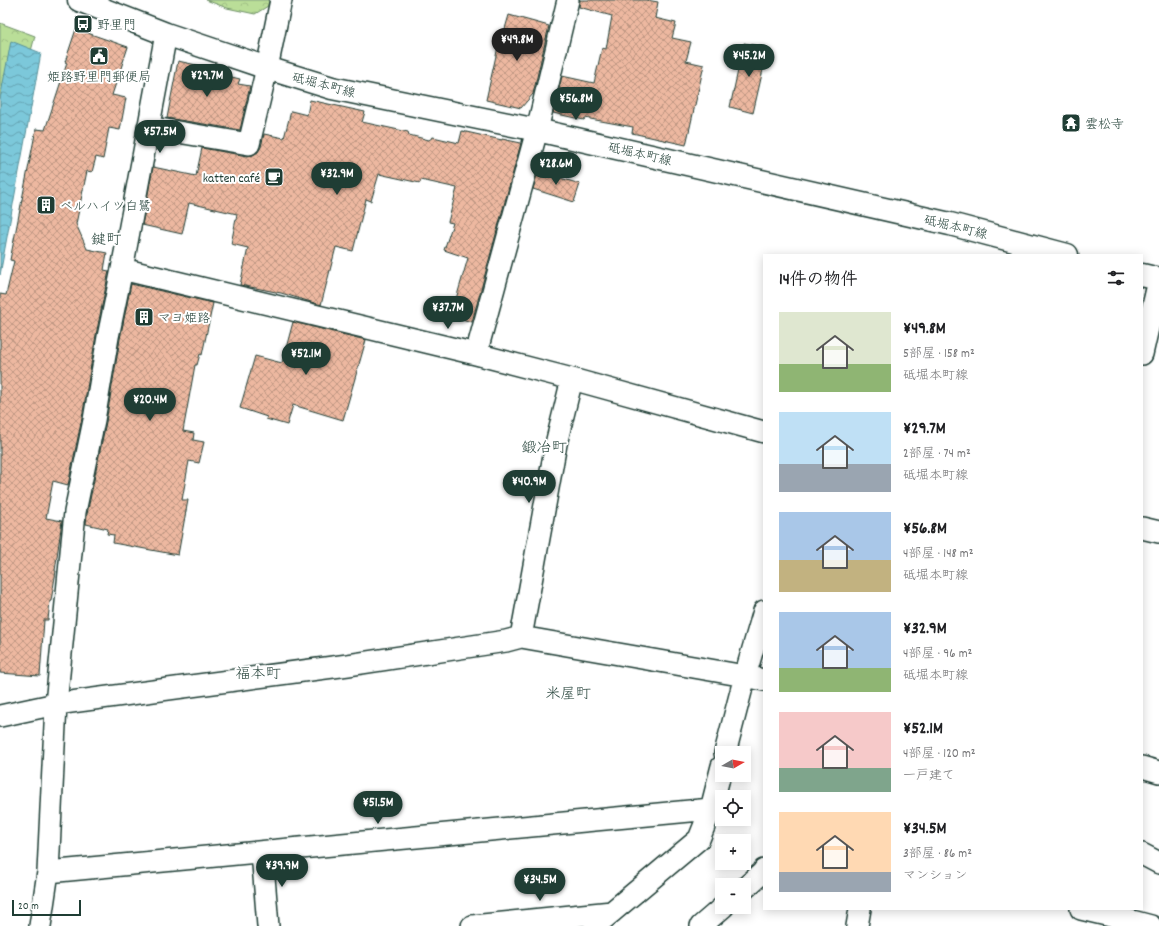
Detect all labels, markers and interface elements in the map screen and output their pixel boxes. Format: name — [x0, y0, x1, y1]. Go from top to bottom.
bus stop icon: 野里門 — [72, 13, 94, 35]
place label: 野里門 — [97, 17, 136, 36]
pin: ¥49.8M — [484, 28, 550, 62]
text: ¥49.8M — [501, 31, 533, 50]
pin: ¥45.2M — [716, 44, 782, 78]
public building icon: 姫路野里門郵便局 — [88, 45, 110, 67]
text: ¥45.2M — [732, 47, 766, 66]
pin: ¥29.7M — [174, 64, 240, 98]
text: ¥29.7M — [191, 67, 223, 86]
place label: 姫路野里門郵便局 — [47, 69, 151, 88]
street label: 砥堀本町線 — [289, 69, 358, 104]
pin: ¥56.8M — [543, 87, 609, 121]
text: ¥56.8M — [559, 90, 593, 109]
temple icon: 雲松寺 — [1060, 112, 1082, 134]
place label: 雲松寺 — [1085, 116, 1124, 135]
pin: ¥57.5M — [127, 120, 193, 154]
text: ¥57.5M — [143, 123, 177, 142]
street label: 砥堀本町線 — [606, 139, 674, 172]
pin: ¥28.6M — [523, 152, 589, 186]
text: ¥28.6M — [539, 155, 573, 174]
pin: ¥32.9M — [304, 162, 370, 196]
text: ¥32.9M — [320, 165, 354, 184]
cafe icon: katten café — [263, 166, 285, 188]
place label: katten café — [203, 170, 260, 189]
building icon: ベルハイツ白鷺 — [35, 194, 57, 216]
place label: ベルハイツ白鷺 — [60, 198, 151, 217]
street label: 砥堀本町線 — [922, 211, 990, 246]
district label: 鍵町 — [91, 230, 122, 252]
icon: filters — [1105, 267, 1127, 289]
text: 14件の物件 — [779, 269, 858, 293]
pin: ¥37.7M — [415, 296, 481, 330]
text: ¥37.7M — [432, 299, 464, 318]
building icon: マヨ姫路 — [133, 306, 155, 328]
place label: マヨ姫路 — [158, 310, 210, 329]
text: ¥49.8M — [903, 318, 946, 342]
icon: home — [811, 328, 859, 376]
pin: ¥52.1M — [273, 342, 339, 376]
text: ¥52.1M — [291, 345, 321, 364]
text: 5部屋 · 158 m² — [903, 345, 975, 364]
text: 砥堀本町線 — [903, 367, 968, 386]
pin: ¥20.4M — [117, 388, 183, 422]
text: ¥20.4M — [133, 391, 167, 410]
text: ¥29.7M — [903, 418, 946, 442]
icon: home — [811, 428, 859, 476]
district label: 鍛冶町 — [521, 438, 567, 460]
text: 2部屋 · 74 m² — [903, 445, 971, 464]
text: 砥堀本町線 — [903, 467, 968, 486]
pin: ¥40.9M — [496, 470, 562, 504]
text: ¥40.9M — [512, 473, 546, 492]
text: ¥56.8M — [903, 518, 947, 542]
icon: home — [811, 528, 859, 576]
text: 4部屋 · 148 m² — [903, 545, 973, 564]
text: 砥堀本町線 — [903, 567, 968, 586]
text: ¥32.9M — [903, 618, 947, 642]
icon: home — [811, 628, 859, 676]
text: 4部屋 · 96 m² — [903, 645, 972, 664]
district label: 福本町 — [235, 664, 281, 686]
text: 砥堀本町線 — [903, 667, 968, 686]
district label: 米屋町 — [545, 684, 591, 706]
text: ¥52.1M — [903, 718, 943, 742]
icon: home — [811, 728, 859, 776]
text: 4部屋 · 120 m² — [903, 745, 976, 764]
north arrow — [715, 746, 751, 782]
map controls — [715, 746, 751, 914]
text: 一戸建て — [903, 767, 955, 786]
button: locate — [715, 790, 751, 826]
pin: ¥51.5M — [345, 791, 411, 825]
text: ¥51.5M — [363, 794, 393, 813]
text: ¥34.5M — [903, 818, 947, 842]
icon: home — [811, 828, 859, 876]
button: + — [715, 834, 751, 870]
text: 3部屋 · 86 m² — [903, 845, 972, 864]
pin: ¥39.9M — [249, 854, 315, 888]
text: ¥39.9M — [265, 857, 299, 876]
text: マンション — [903, 867, 967, 886]
pin: ¥34.5M — [507, 868, 573, 902]
text: ¥34.5M — [523, 871, 557, 890]
button: − — [715, 878, 751, 914]
scale bar — [12, 898, 81, 917]
text: 20 m — [18, 899, 39, 915]

